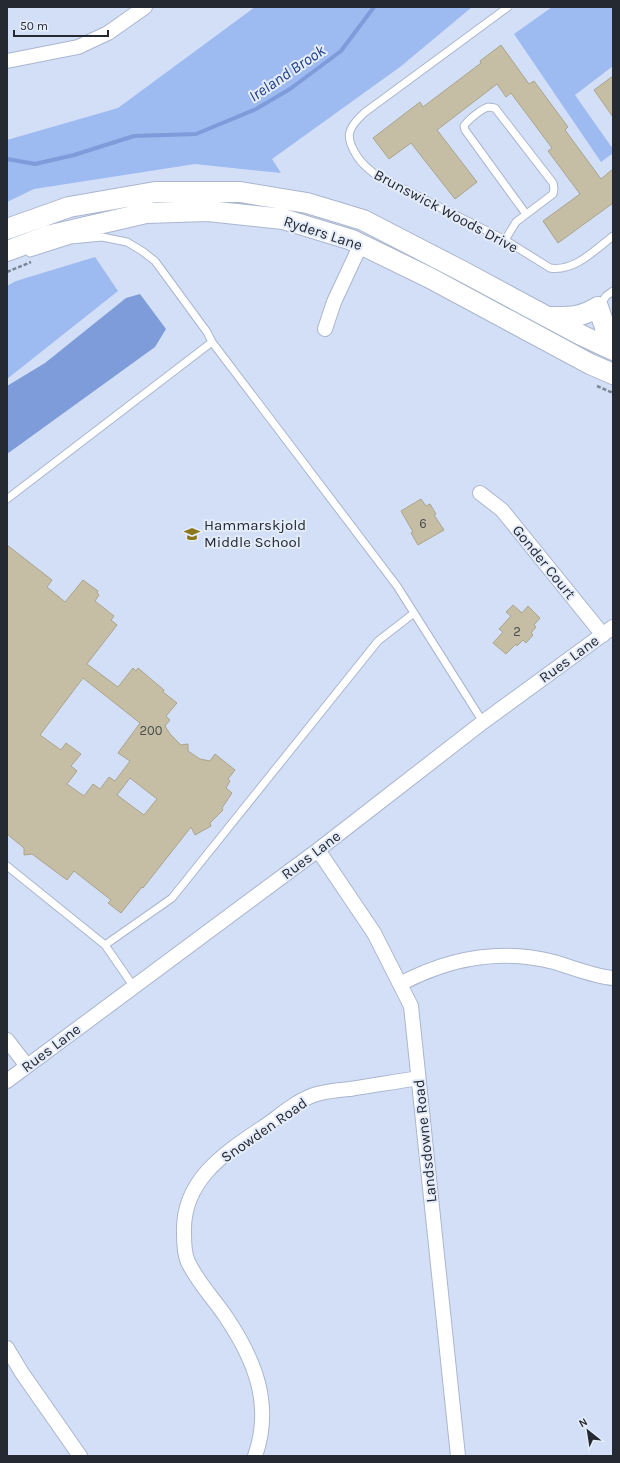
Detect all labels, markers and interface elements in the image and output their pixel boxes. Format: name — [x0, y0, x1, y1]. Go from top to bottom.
scale bar — [14, 12, 108, 38]
text: 50 m — [20, 19, 48, 33]
water label: Ireland Brook — [245, 40, 330, 105]
street label: Brunswick Woods Drive — [371, 165, 521, 257]
street label: Ryders Lane — [281, 212, 365, 254]
place label: Hammarskjold Middle School — [204, 516, 306, 551]
house number: 6 — [419, 516, 427, 531]
street label: Gonder Court — [509, 521, 580, 603]
school or university icon: Hammarskjold Middle School — [183, 525, 201, 543]
house number: 2 — [513, 624, 521, 639]
street label: Rues Lane — [536, 631, 602, 687]
house number: 200 — [140, 723, 163, 738]
street label: Rues Lane — [278, 827, 344, 883]
street label: Rues Lane — [18, 1020, 84, 1076]
street label: Landsdowne Road — [410, 1078, 440, 1204]
street label: Snowden Road — [218, 1094, 310, 1166]
north arrow — [568, 1411, 608, 1451]
text: N — [577, 1415, 590, 1430]

